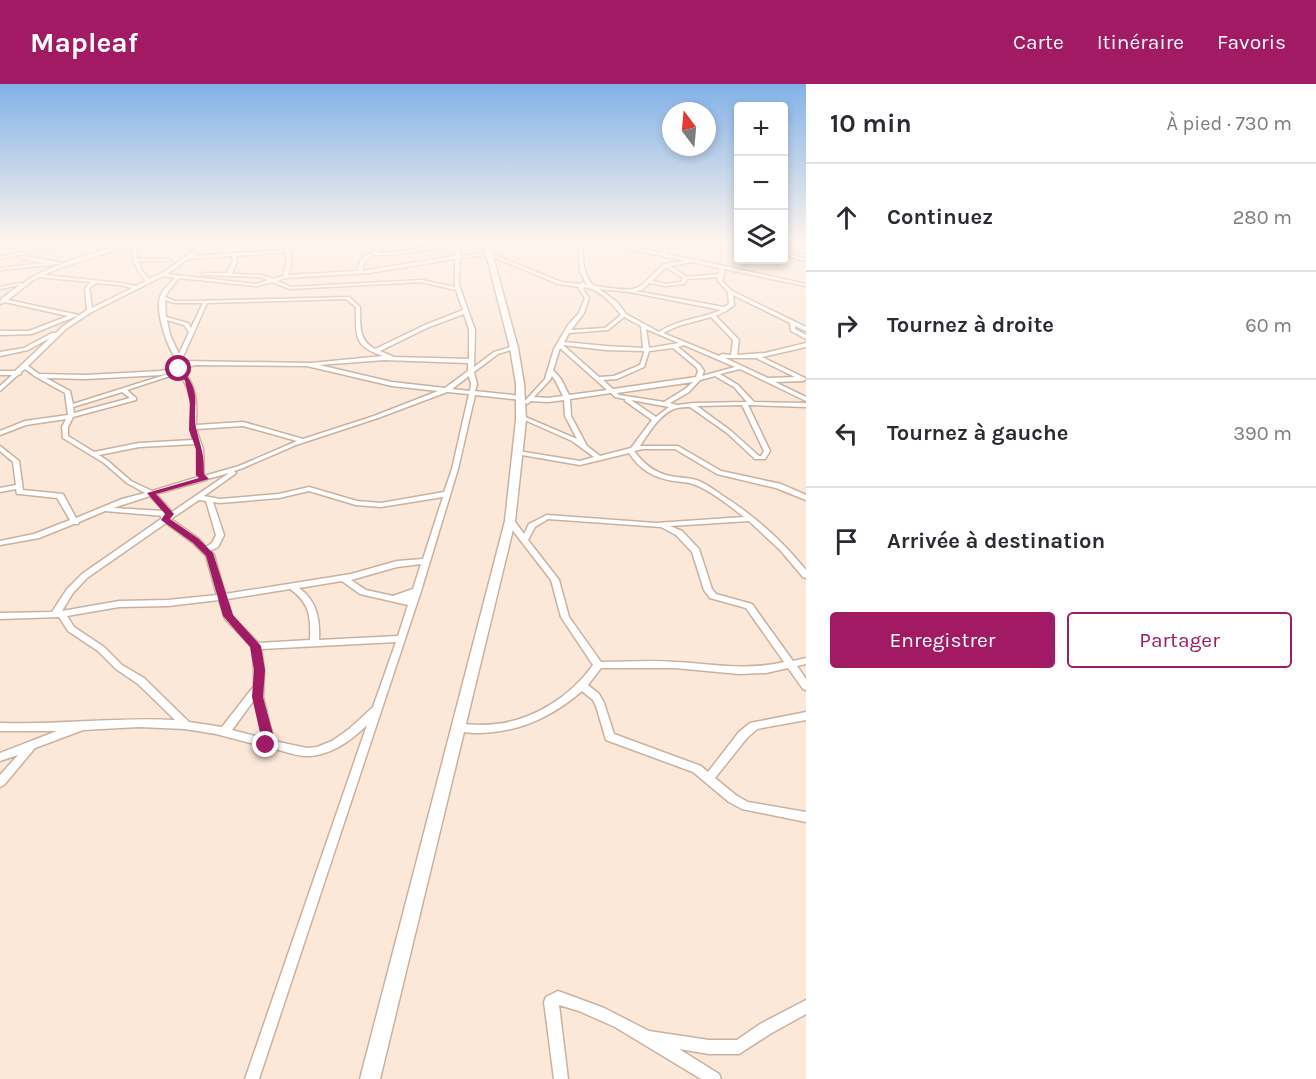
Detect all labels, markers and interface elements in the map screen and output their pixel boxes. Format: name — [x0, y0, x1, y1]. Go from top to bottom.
text: Mapleaf — [30, 26, 138, 59]
text: Carte — [1013, 30, 1064, 54]
text: Itinéraire — [1097, 30, 1184, 54]
text: Favoris — [1217, 30, 1286, 54]
north arrow — [662, 102, 716, 156]
map controls — [734, 102, 788, 264]
button: + — [734, 102, 788, 156]
text: 10 min — [830, 108, 912, 139]
text: À pied · 730 m — [1166, 112, 1292, 135]
button: − — [734, 156, 788, 210]
icon: ahead — [830, 201, 863, 234]
text: Continuez — [887, 204, 993, 230]
text: 280 m — [1233, 206, 1292, 229]
button: layers — [734, 210, 788, 264]
icon: right — [830, 309, 863, 342]
text: Tournez à droite — [887, 312, 1054, 338]
text: 60 m — [1245, 314, 1292, 337]
route start — [165, 355, 191, 381]
icon: left — [830, 417, 863, 450]
text: Tournez à gauche — [887, 420, 1068, 446]
text: 390 m — [1233, 422, 1292, 445]
icon: arrive — [830, 525, 863, 558]
text: Arrivée à destination — [887, 528, 1105, 554]
button: Enregistrer — [830, 612, 1055, 668]
button: Partager — [1067, 612, 1292, 668]
route end — [252, 731, 278, 757]

